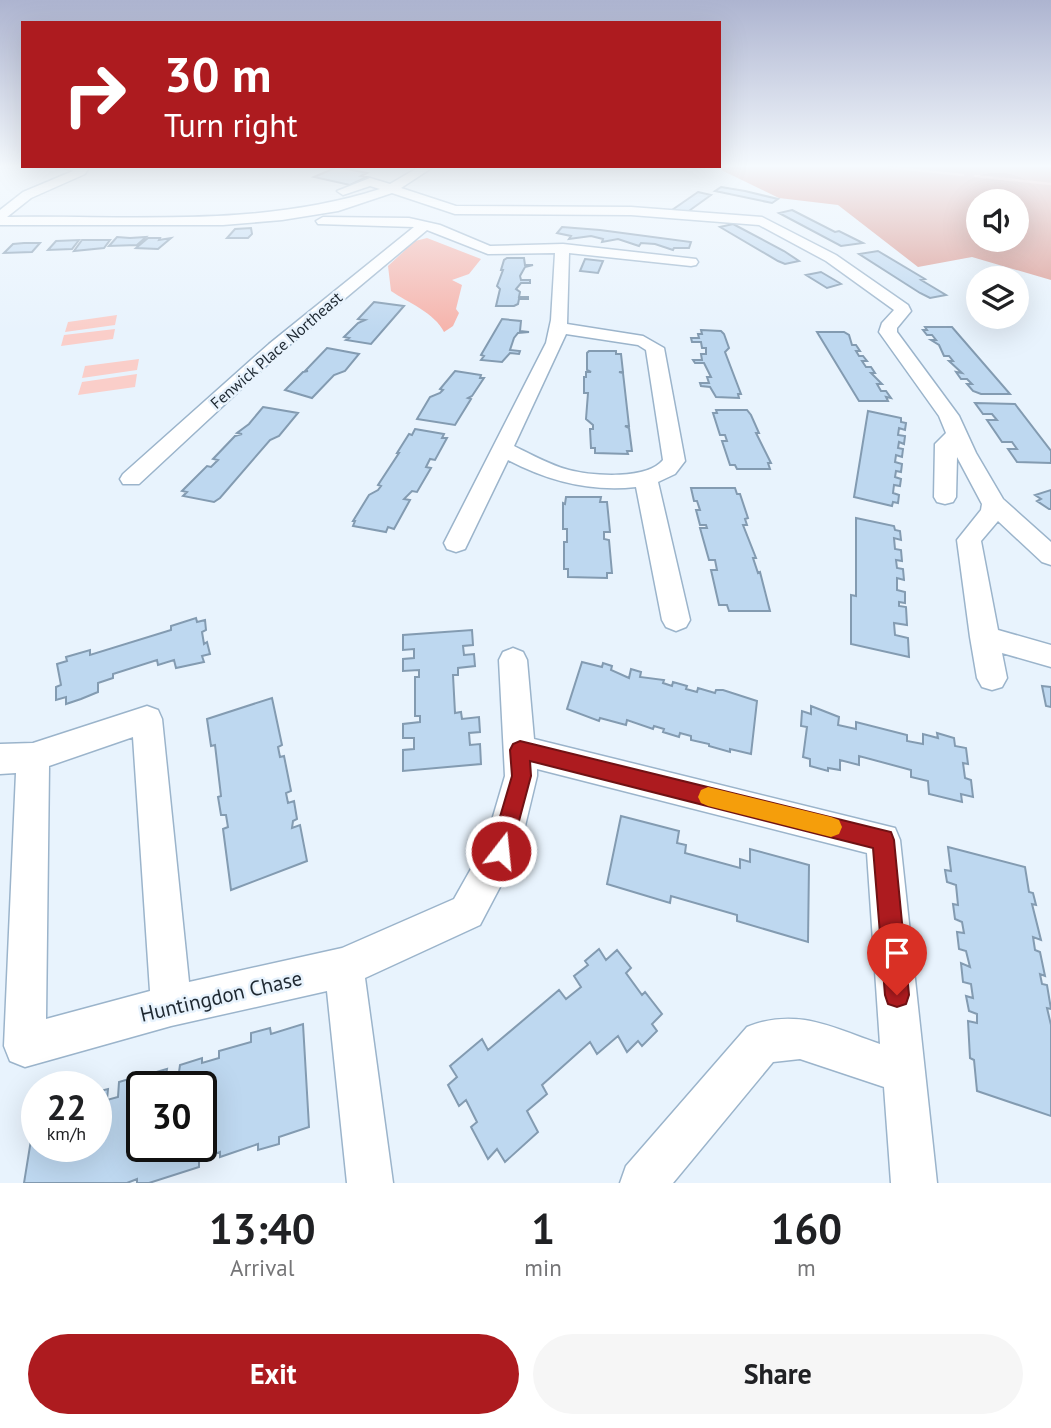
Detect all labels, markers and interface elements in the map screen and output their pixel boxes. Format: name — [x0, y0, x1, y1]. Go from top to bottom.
text: 30 m — [164, 42, 271, 106]
icon: right — [49, 49, 140, 140]
text: Turn right — [164, 104, 298, 146]
map controls — [966, 189, 1029, 329]
button: sound — [966, 189, 1029, 252]
button: layers — [966, 266, 1029, 329]
street label: Fenwick Place Northeast — [206, 287, 347, 413]
position arrow — [464, 814, 538, 888]
pin — [867, 923, 927, 995]
icon: arrive — [878, 934, 916, 972]
street label: Huntingdon Chase — [137, 964, 305, 1028]
speed limit sign: 30 — [126, 1071, 217, 1162]
text: 22 — [47, 1084, 86, 1130]
text: km/h — [47, 1122, 86, 1145]
text: 13:40 — [209, 1201, 315, 1256]
text: 1 — [531, 1201, 555, 1256]
text: 160 — [771, 1201, 842, 1256]
text: Arrival — [230, 1253, 294, 1282]
text: min — [524, 1253, 562, 1282]
text: m — [797, 1253, 816, 1282]
button: Exit — [28, 1334, 519, 1414]
button: Share — [533, 1334, 1023, 1414]

